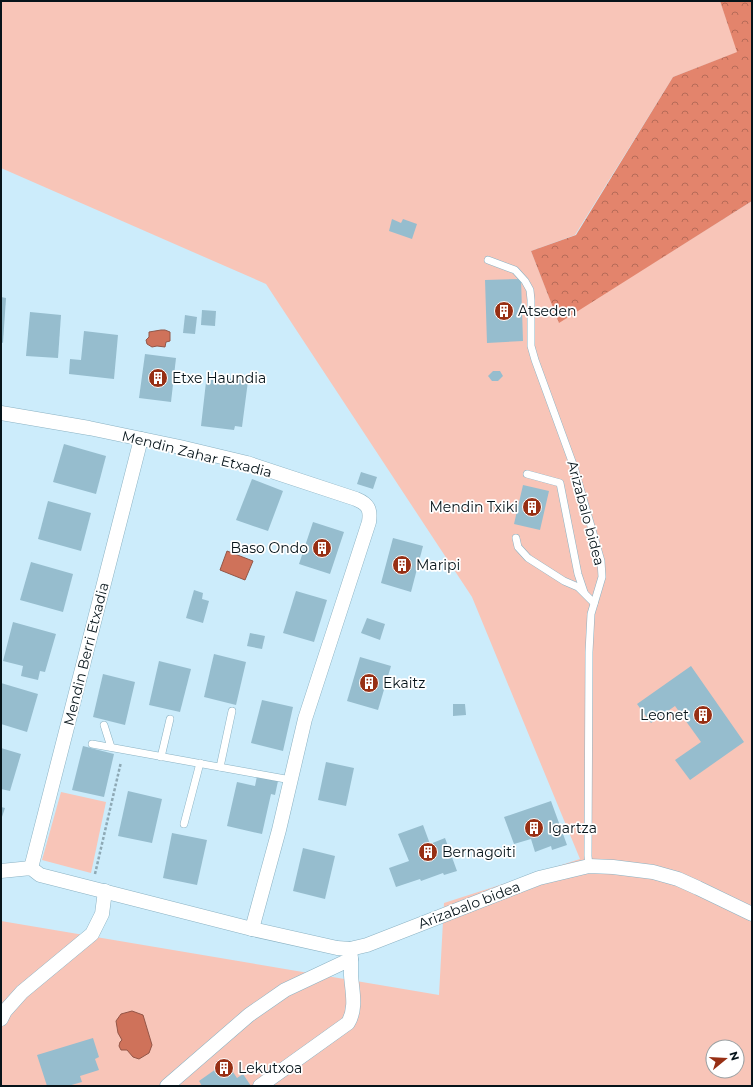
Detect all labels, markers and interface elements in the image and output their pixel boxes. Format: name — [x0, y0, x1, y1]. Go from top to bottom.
building icon: Atseden — [493, 300, 515, 322]
place label: Atseden — [518, 302, 576, 320]
building icon: Etxe Haundia — [147, 367, 169, 389]
place label: Etxe Haundia — [172, 369, 266, 387]
street label: Mendin Zahar Etxadia — [120, 427, 274, 481]
street label: Arizabalo bidea — [563, 459, 609, 567]
building icon: Mendin Txiki — [521, 496, 543, 518]
place label: Mendin Txiki — [429, 498, 518, 516]
building icon: Baso Ondo — [311, 537, 333, 559]
place label: Baso Ondo — [230, 539, 308, 557]
building icon: Maripi — [391, 554, 413, 576]
place label: Maripi — [416, 556, 460, 574]
street label: Mendin Berri Etxadia — [59, 580, 113, 728]
building icon: Ekaitz — [358, 672, 380, 694]
place label: Ekaitz — [383, 674, 425, 692]
building icon: Leonet — [692, 704, 714, 726]
place label: Leonet — [640, 706, 689, 724]
building icon: Igartza — [523, 817, 545, 839]
place label: Igartza — [548, 819, 597, 837]
building icon: Bernagoiti — [417, 841, 439, 863]
place label: Bernagoiti — [442, 843, 516, 861]
street label: Arizabalo bidea — [415, 877, 523, 933]
north arrow — [705, 1039, 745, 1079]
text: N — [726, 1050, 743, 1062]
building icon: Lekutxoa — [213, 1057, 235, 1079]
place label: Lekutxoa — [238, 1059, 302, 1077]

